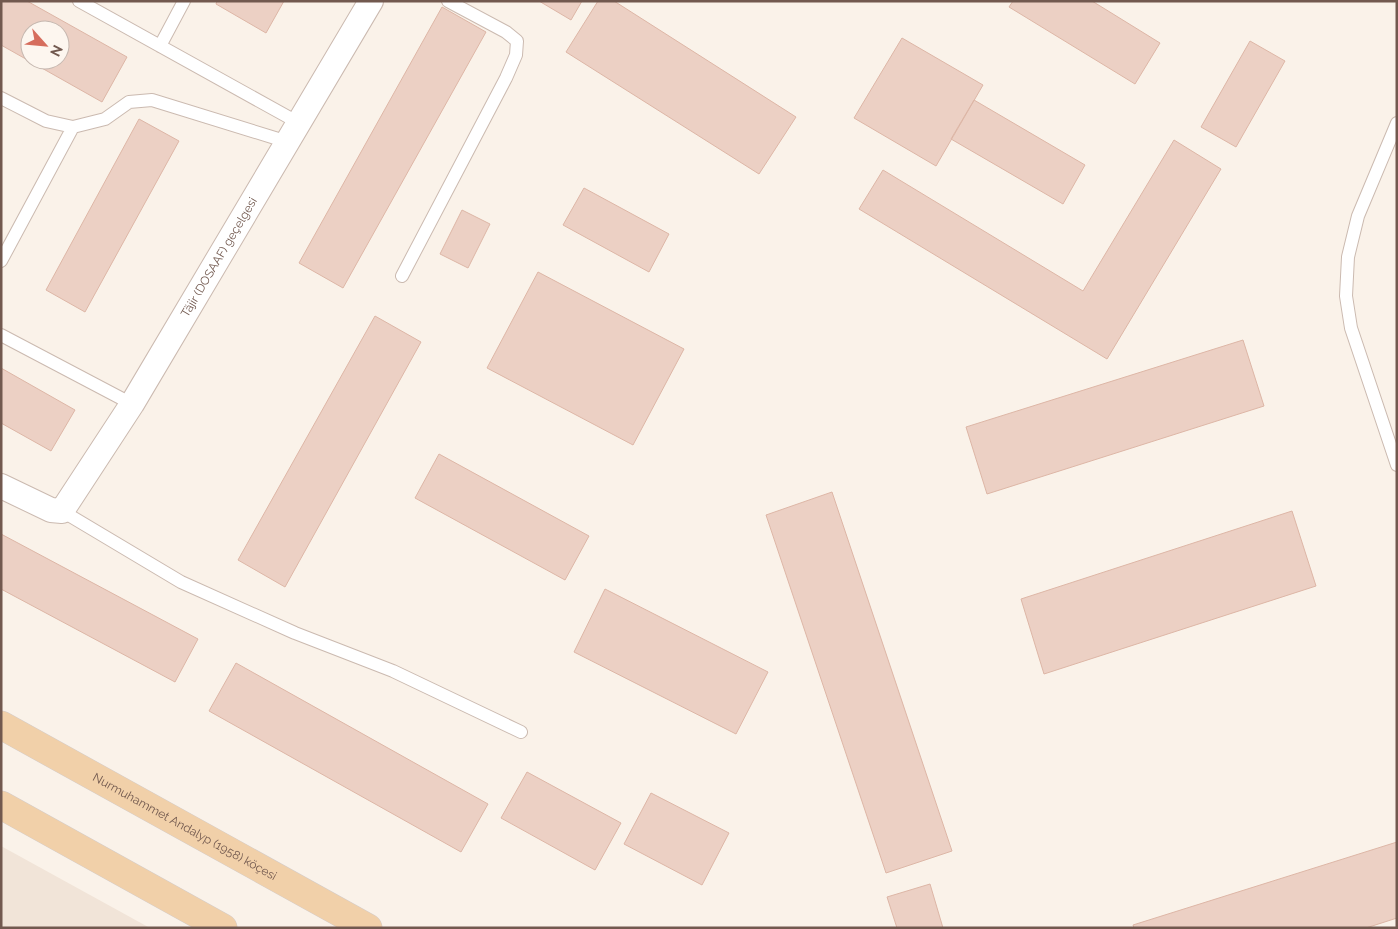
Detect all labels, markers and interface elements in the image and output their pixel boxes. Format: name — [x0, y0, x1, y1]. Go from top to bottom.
north arrow — [20, 20, 70, 70]
text: N — [47, 43, 66, 59]
street label: Täjir (DOSAAF) geçelgesi — [178, 195, 260, 320]
street label: Nurmuhammet Andalyp (1958) köçesi — [90, 770, 279, 883]

